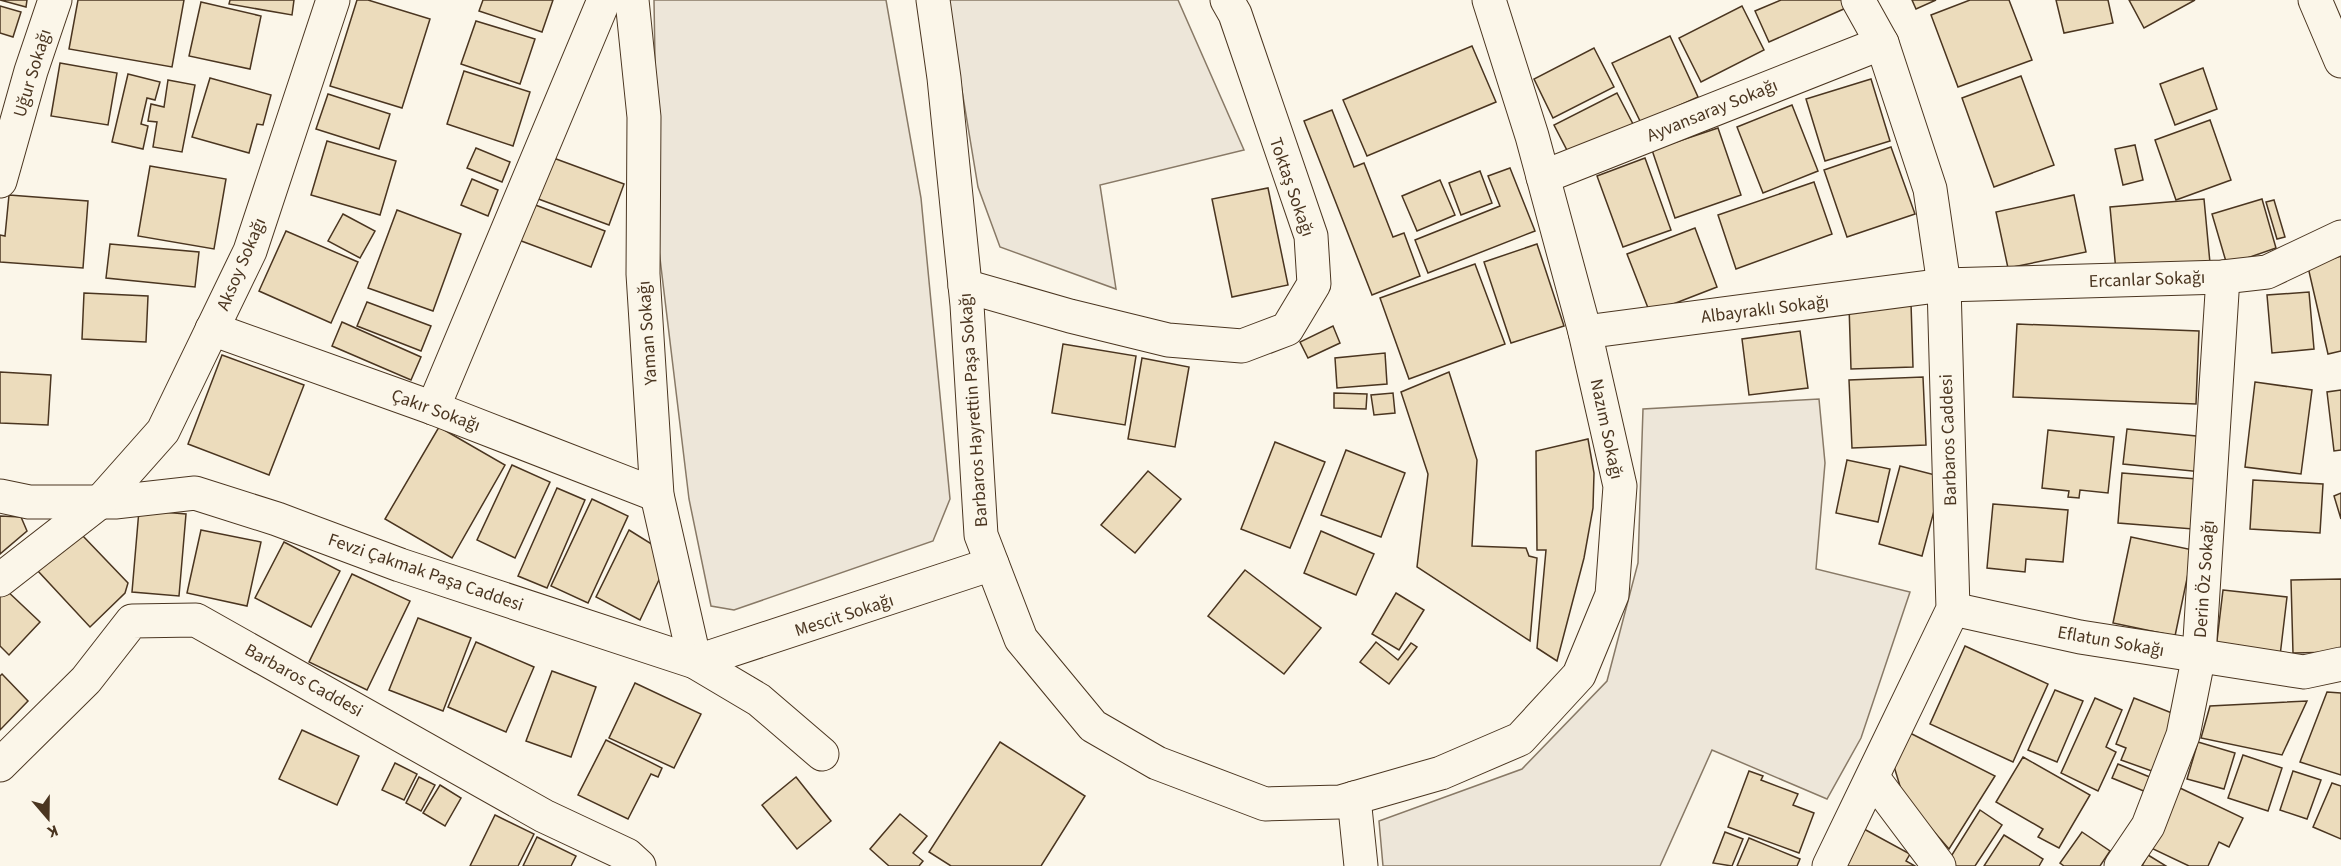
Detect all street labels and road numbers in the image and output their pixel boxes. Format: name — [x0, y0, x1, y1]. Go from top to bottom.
street label: Uğur Sokağı — [7, 26, 58, 120]
street label: Ayvansaray Sokağı — [1643, 73, 1781, 148]
street label: Toktaş Sokağı — [1263, 134, 1320, 240]
street label: Aksoy Sokağı — [211, 214, 272, 314]
street label: Ercanlar Sokağı — [2088, 265, 2206, 294]
street label: Yaman Sokağı — [631, 280, 664, 387]
street label: Albayraklı Sokağı — [1700, 289, 1830, 330]
street label: Barbaros Hayrettin Paşa Sokağı — [953, 292, 994, 528]
street label: Barbaros Caddesi — [1934, 374, 1963, 506]
street label: Nazım Sokağı — [1584, 377, 1629, 482]
street label: Çakır Sokağı — [388, 383, 484, 438]
street label: Derin Öz Sokağı — [2188, 519, 2221, 639]
street label: Fevzi Çakmak Paşa Caddesi — [325, 527, 527, 618]
street label: Mescit Sokağı — [792, 588, 897, 643]
street label: Eflatun Sokağı — [2055, 620, 2166, 663]
street label: Barbaros Caddesi — [240, 638, 367, 723]

